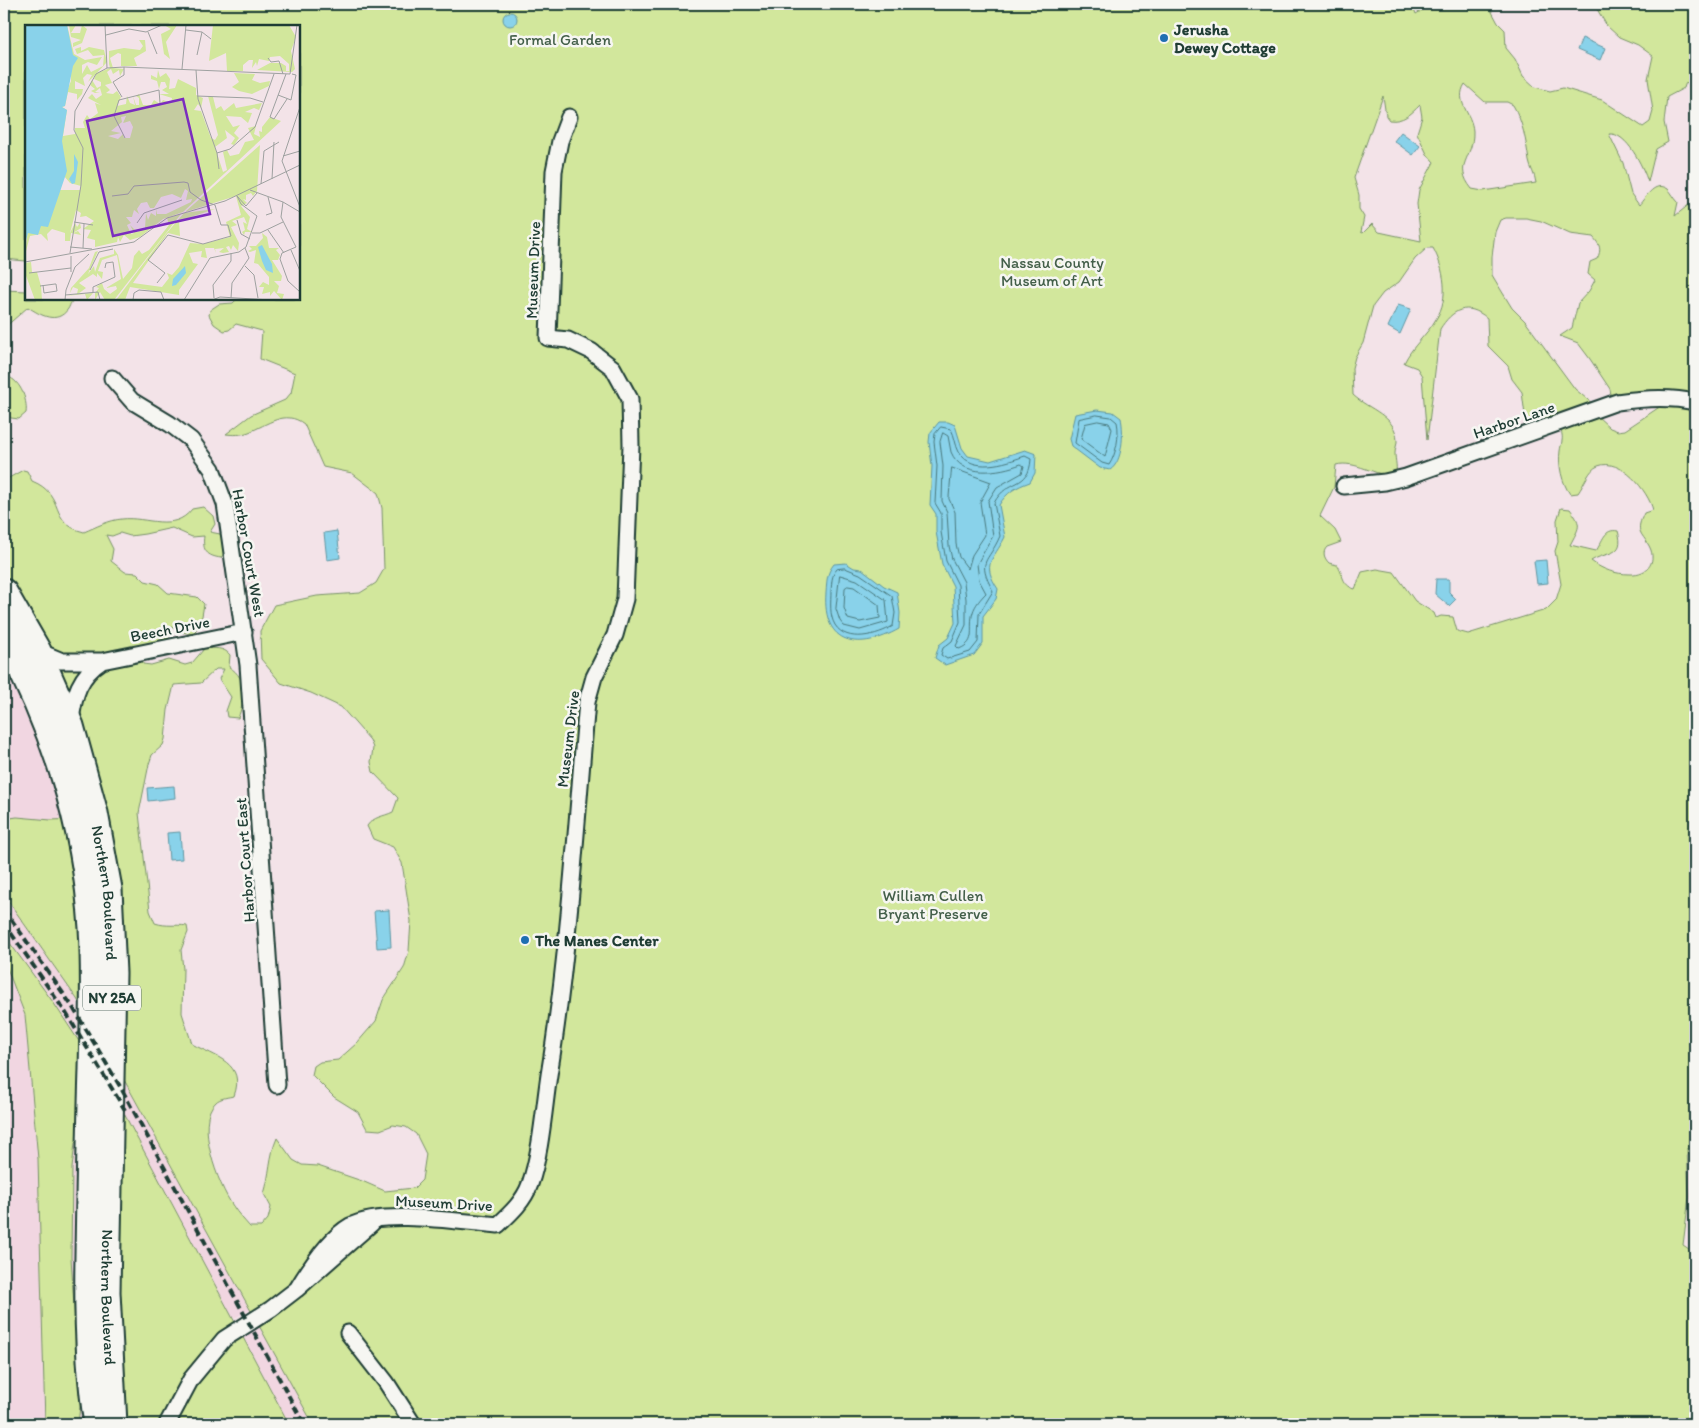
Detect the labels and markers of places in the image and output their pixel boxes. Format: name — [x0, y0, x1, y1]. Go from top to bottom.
place label: Jerusha Dewey Cottage — [1173, 20, 1276, 58]
marker: Jerusha Dewey Cottage — [1158, 32, 1170, 44]
place label: The Manes Center — [534, 931, 659, 950]
marker: The Manes Center — [519, 934, 531, 946]

